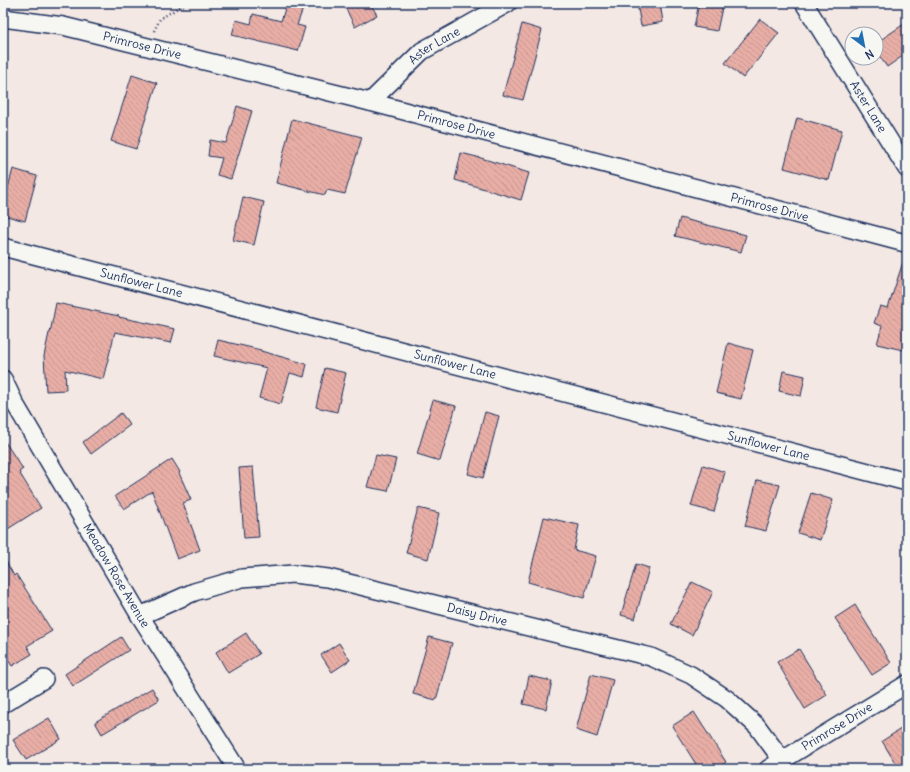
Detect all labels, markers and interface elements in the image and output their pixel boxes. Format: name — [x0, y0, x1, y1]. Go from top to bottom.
street label: Aster Lane — [405, 23, 462, 67]
north arrow — [844, 26, 884, 66]
street label: Primrose Drive — [102, 28, 183, 62]
text: N — [862, 47, 876, 62]
street label: Aster Lane — [847, 78, 890, 135]
street label: Primrose Drive — [416, 107, 497, 142]
street label: Primrose Drive — [729, 189, 810, 224]
street label: Sunflower Lane — [99, 265, 184, 300]
street label: Sunflower Lane — [412, 346, 498, 382]
street label: Sunflower Lane — [726, 428, 811, 463]
street label: Meadow Rose Avenue — [80, 521, 153, 630]
street label: Daisy Drive — [446, 599, 509, 629]
street label: Primrose Drive — [799, 699, 875, 754]

